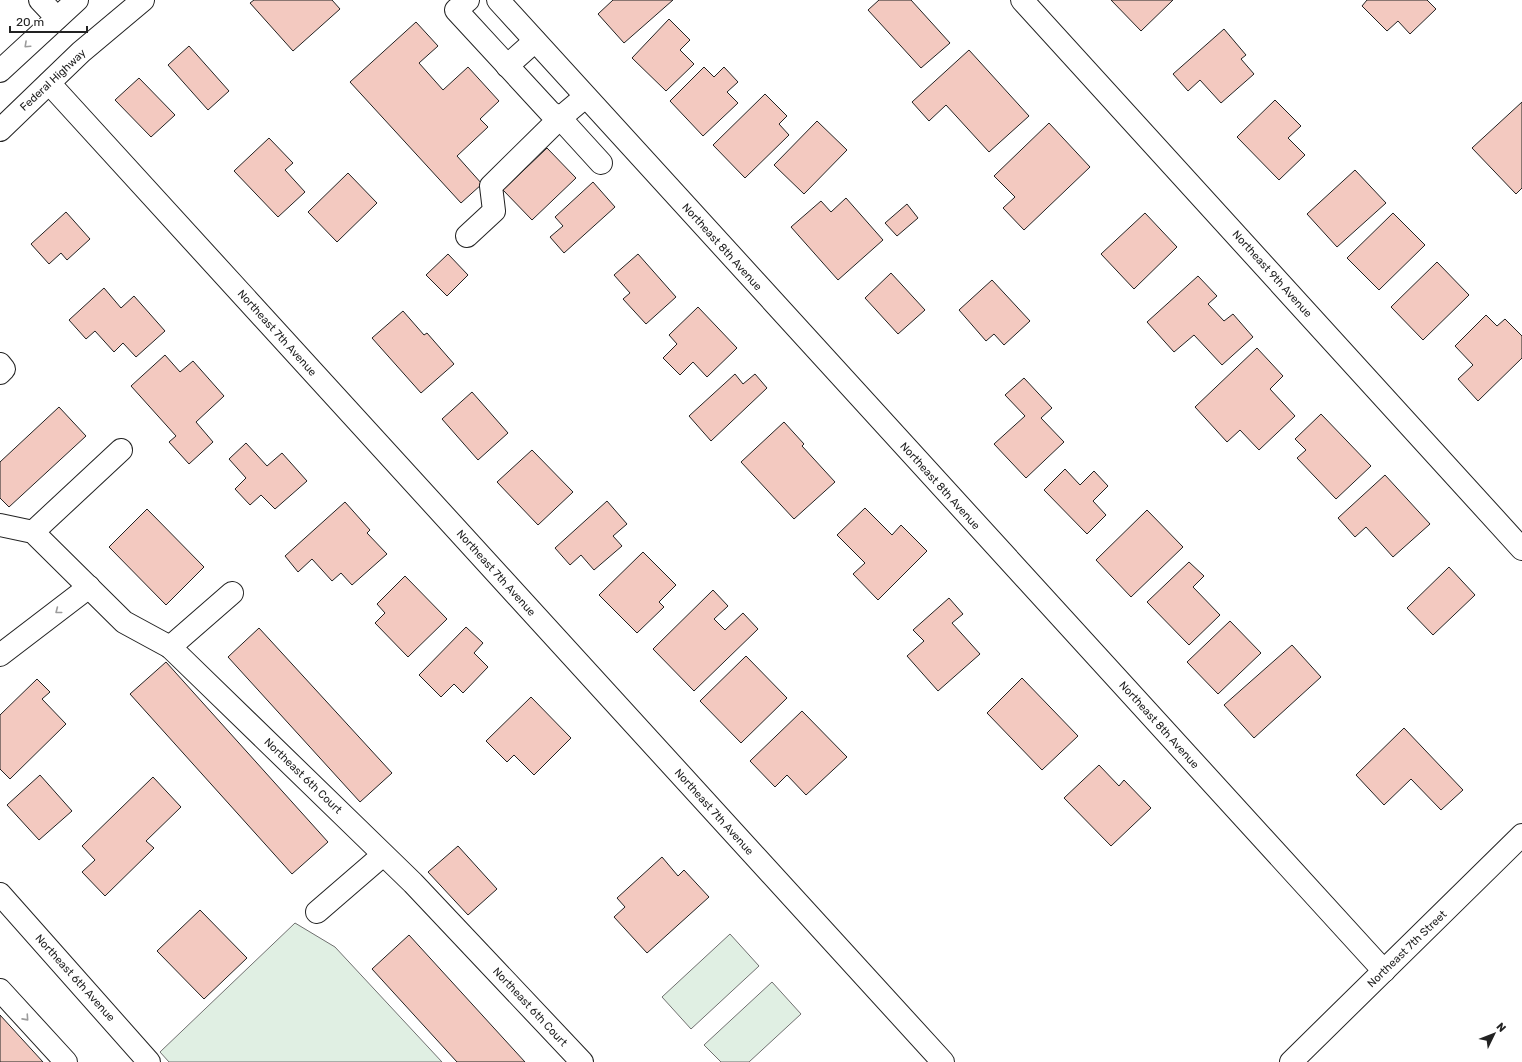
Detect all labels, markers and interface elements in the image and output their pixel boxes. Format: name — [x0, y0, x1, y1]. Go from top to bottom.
scale bar — [10, 8, 87, 34]
text: 20 m — [16, 15, 44, 29]
one-way arrow — [24, 40, 32, 48]
street label: Federal Highway — [17, 46, 89, 114]
street label: Northeast 8th Avenue — [679, 201, 765, 293]
street label: Northeast 9th Avenue — [1230, 228, 1314, 320]
street label: Northeast 7th Avenue — [235, 287, 319, 379]
street label: Northeast 8th Avenue — [897, 440, 983, 532]
street label: Northeast 7th Avenue — [454, 527, 538, 619]
one-way arrow — [55, 606, 62, 613]
street label: Northeast 8th Avenue — [1116, 679, 1202, 771]
street label: Northeast 6th Court — [261, 736, 345, 817]
street label: Northeast 7th Avenue — [672, 766, 756, 858]
street label: Northeast 7th Street — [1365, 907, 1450, 990]
street label: Northeast 6th Avenue — [33, 932, 117, 1024]
street label: Northeast 6th Court — [490, 965, 570, 1050]
one-way arrow — [22, 1014, 29, 1021]
north arrow — [1474, 1014, 1514, 1054]
text: N — [1493, 1020, 1508, 1035]

